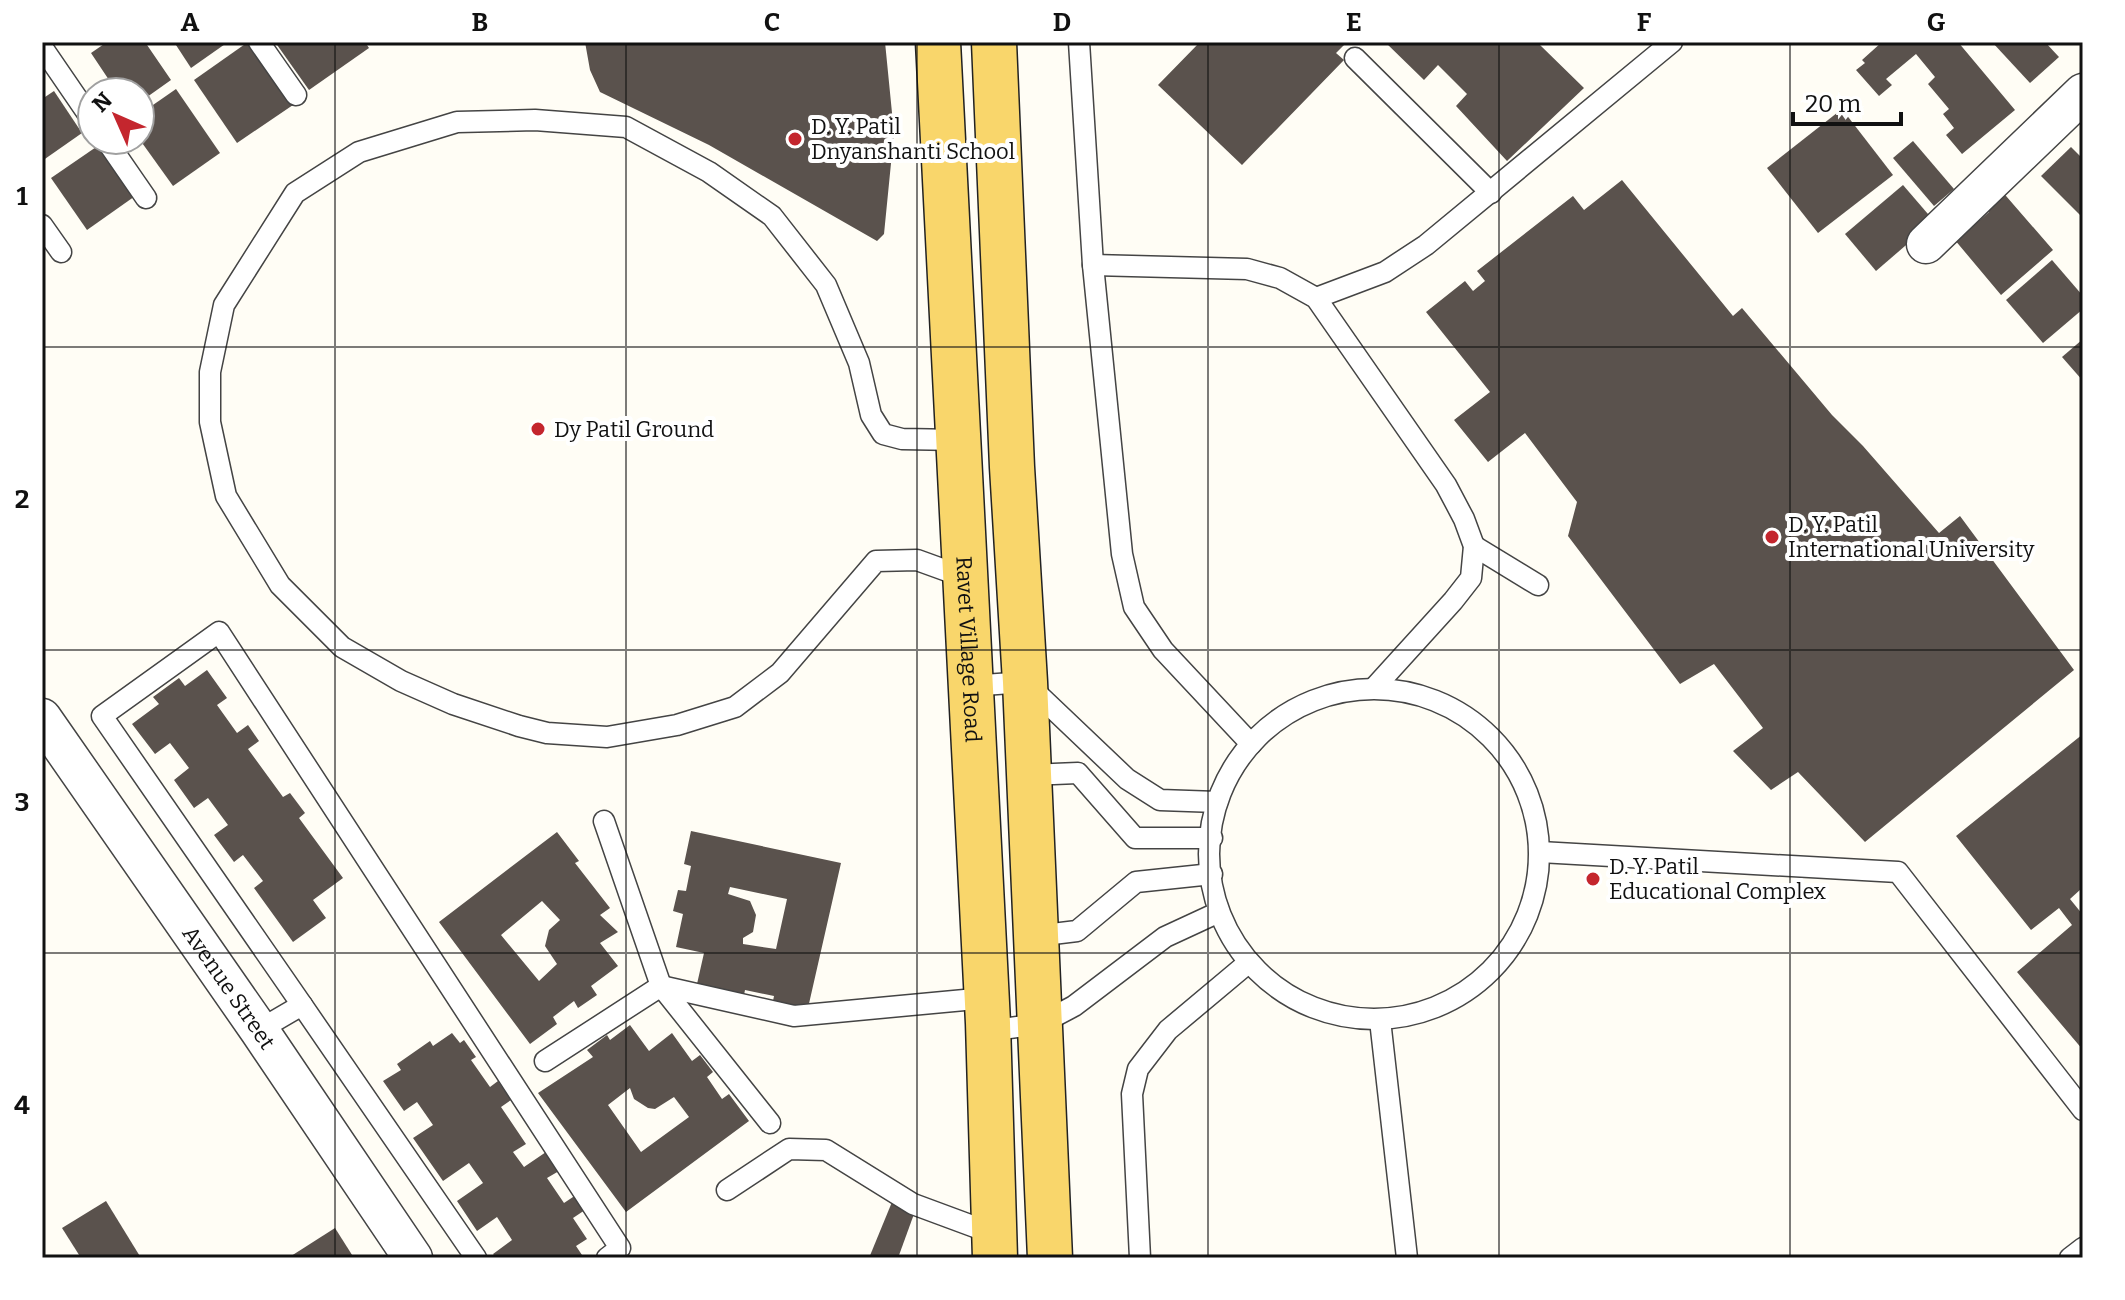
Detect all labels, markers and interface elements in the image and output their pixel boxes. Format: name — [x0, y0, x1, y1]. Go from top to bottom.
text: A — [181, 7, 200, 38]
text: B — [472, 7, 488, 38]
text: C — [764, 7, 780, 38]
text: D — [1053, 7, 1071, 38]
text: E — [1346, 7, 1362, 38]
text: F — [1637, 7, 1652, 38]
text: G — [1927, 7, 1946, 38]
north arrow — [76, 76, 156, 156]
scale bar — [1793, 76, 1901, 126]
text: N — [87, 87, 118, 118]
text: 20 m — [1805, 90, 1861, 118]
place label: D. Y. Patil Dnyanshanti School — [811, 113, 1015, 165]
marker: D. Y. Patil Dnyanshanti School — [786, 130, 804, 148]
text: 1 — [16, 181, 28, 212]
place label: Dy Patil Ground — [554, 416, 714, 443]
marker: Dy Patil Ground — [529, 420, 547, 438]
text: 2 — [15, 484, 29, 515]
place label: D. Y. Patil International University — [1788, 511, 2035, 563]
marker: D. Y. Patil International University — [1763, 528, 1781, 546]
street label: Ravet Village Road — [950, 555, 987, 743]
text: 3 — [15, 787, 29, 818]
place label: D. Y. Patil Educational Complex — [1609, 853, 1826, 905]
marker: D. Y. Patil Educational Complex — [1584, 870, 1602, 888]
street label: Avenue Street — [177, 921, 281, 1054]
text: 4 — [14, 1090, 30, 1121]

